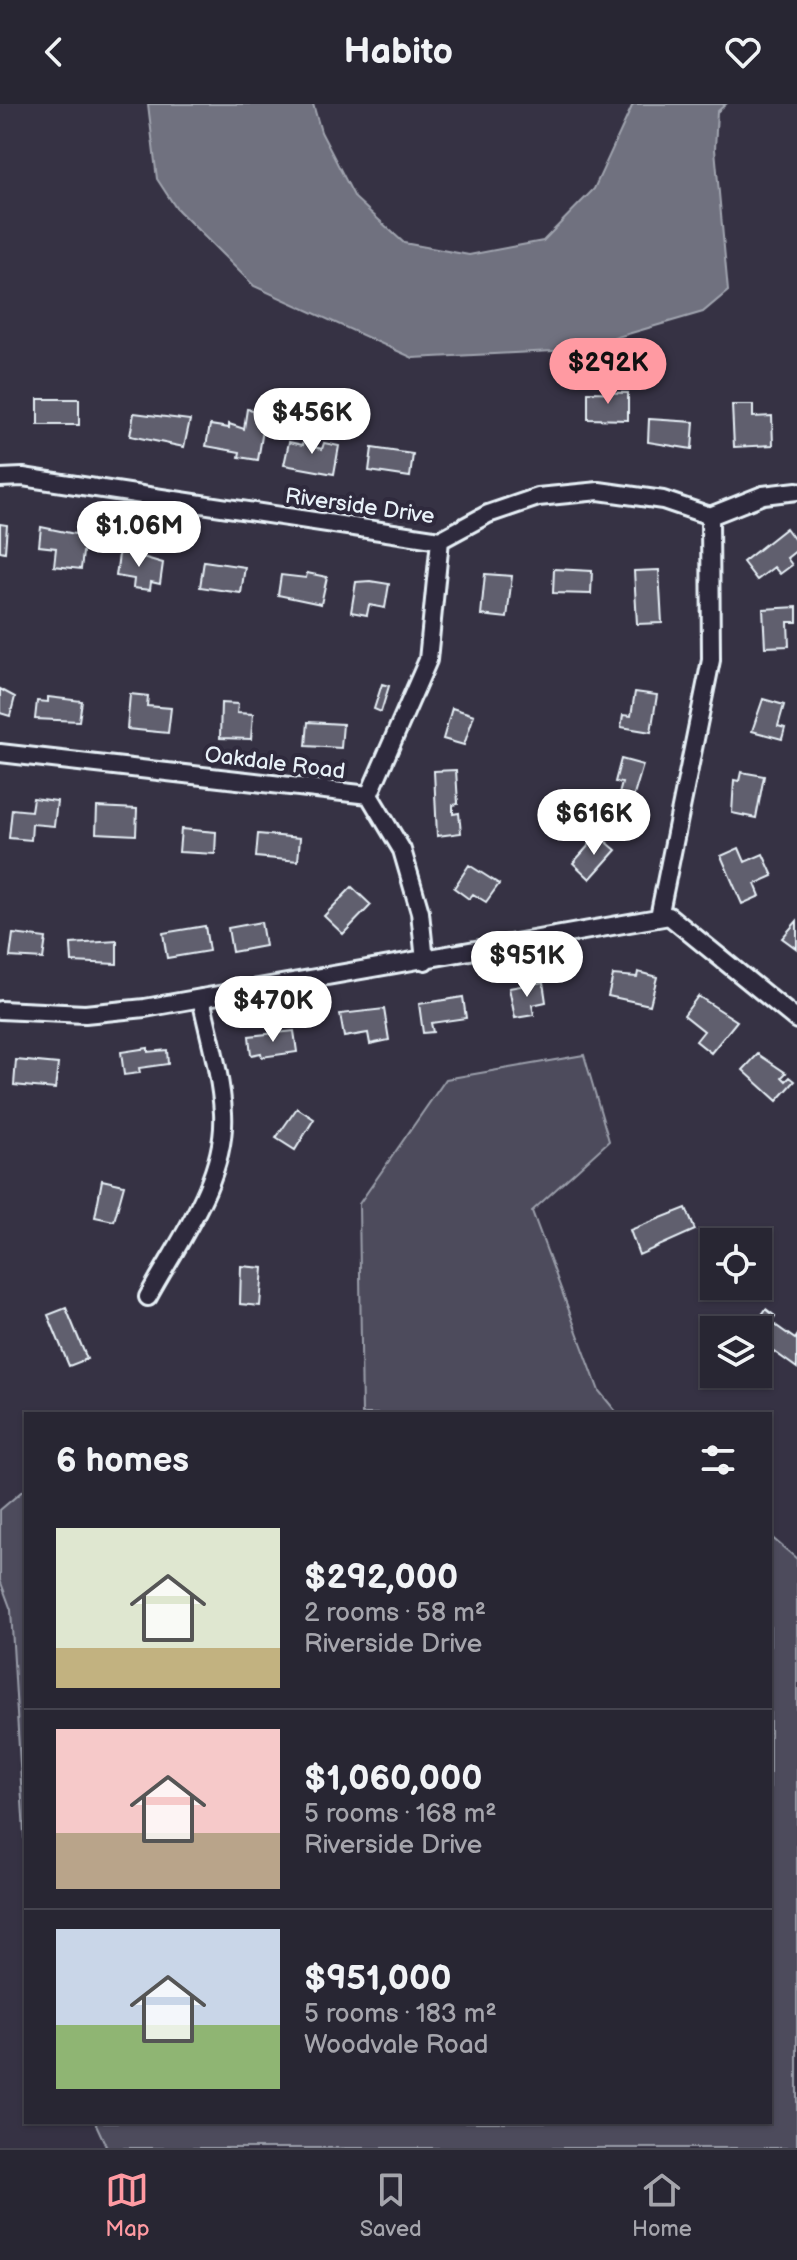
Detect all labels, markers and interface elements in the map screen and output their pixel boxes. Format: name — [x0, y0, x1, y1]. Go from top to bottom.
icon: back — [32, 30, 76, 74]
icon: heart — [721, 30, 765, 74]
text: Habito — [344, 31, 453, 74]
pin: $292K — [552, 338, 664, 406]
text: $292K — [567, 348, 649, 379]
pin: $456K — [256, 388, 368, 456]
text: $456K — [272, 398, 352, 429]
street label: Riverside Drive — [283, 483, 436, 530]
pin: $1.06M — [74, 501, 204, 569]
text: $1.06M — [95, 511, 183, 542]
street label: Oakdale Road — [203, 741, 347, 785]
pin: $616K — [538, 789, 650, 857]
text: $616K — [555, 799, 633, 830]
pin: $951K — [471, 931, 583, 999]
text: $951K — [489, 941, 565, 972]
pin: $470K — [217, 976, 329, 1044]
text: $470K — [233, 986, 313, 1017]
map controls — [700, 1228, 772, 1388]
button: locate — [700, 1228, 772, 1300]
button: layers — [700, 1316, 772, 1388]
icon: filters — [696, 1438, 740, 1482]
text: 6 homes — [56, 1440, 189, 1481]
text: $292,000 — [304, 1557, 458, 1598]
icon: home — [120, 1560, 216, 1656]
text: 2 rooms · 58 m² — [304, 1598, 486, 1629]
text: Riverside Drive — [304, 1629, 482, 1660]
text: $1,060,000 — [304, 1758, 482, 1799]
icon: home — [120, 1761, 216, 1857]
text: 5 rooms · 168 m² — [304, 1799, 497, 1830]
text: Riverside Drive — [304, 1830, 482, 1861]
text: $951,000 — [304, 1958, 451, 1999]
icon: home — [120, 1961, 216, 2057]
text: 5 rooms · 183 m² — [304, 1999, 497, 2030]
text: Woodvale Road — [304, 2030, 489, 2061]
tab: Map — [105, 2168, 149, 2243]
tab: Saved — [360, 2168, 422, 2243]
tab: Home — [632, 2168, 692, 2243]

